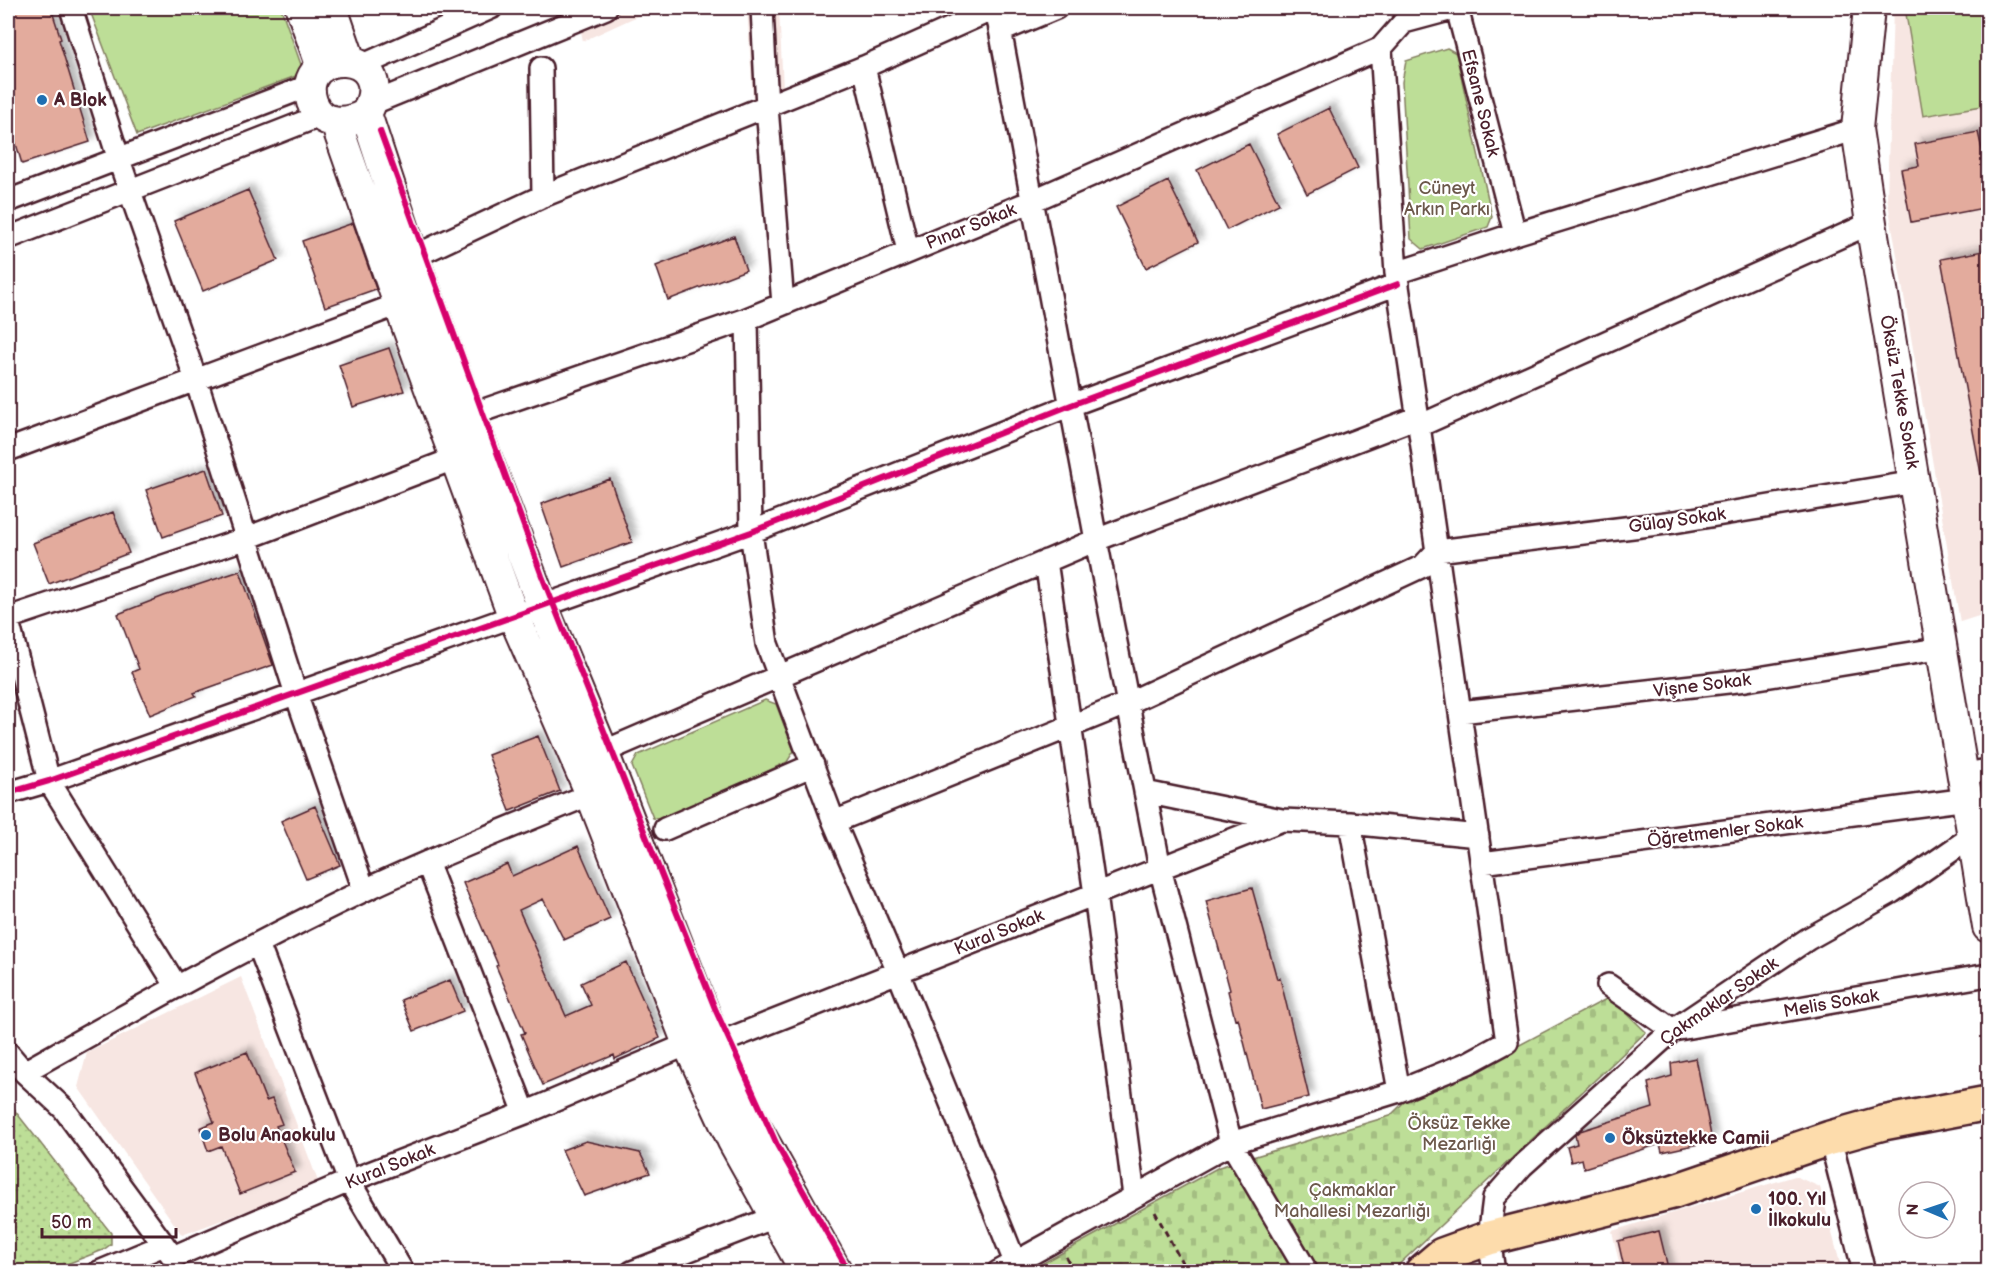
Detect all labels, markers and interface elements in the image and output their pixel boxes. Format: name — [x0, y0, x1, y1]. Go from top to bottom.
street label: Efsane Sokak — [1457, 47, 1504, 159]
place label: A Blok — [53, 90, 107, 111]
marker: A Blok — [35, 93, 49, 107]
park label: Cüneyt Arkın Parkı — [1404, 178, 1490, 220]
street label: Pınar Sokak — [923, 199, 1020, 254]
street label: Öksüz Tekke Sokak — [1876, 313, 1924, 471]
street label: Gülay Sokak — [1627, 503, 1727, 538]
street label: Vişne Sokak — [1652, 669, 1752, 702]
street label: Öğretmenler Sokak — [1646, 811, 1804, 851]
street label: Kural Sokak — [951, 905, 1047, 960]
street label: Çakmaklar Sokak — [1656, 953, 1783, 1050]
street label: Melis Sokak — [1782, 985, 1881, 1022]
park label: Öksüz Tekke Mezarlığı — [1408, 1112, 1511, 1155]
place label: Bolu Anaokulu — [218, 1125, 336, 1146]
place label: Öksüztekke Camii — [1622, 1127, 1770, 1149]
marker: Bolu Anaokulu — [199, 1128, 213, 1142]
marker: Öksüztekke Camii — [1603, 1131, 1617, 1145]
street label: Kural Sokak — [342, 1139, 438, 1194]
park label: Çakmaklar Mahallesi Mezarlığı — [1274, 1180, 1430, 1222]
north arrow — [1897, 1180, 1957, 1240]
place label: 100. Yıl İlkokulu — [1768, 1189, 1831, 1231]
scale bar — [42, 1201, 176, 1239]
marker: 100. Yıl İlkokulu — [1749, 1202, 1763, 1216]
text: N — [1904, 1203, 1923, 1216]
text: 50 m — [51, 1212, 92, 1233]

